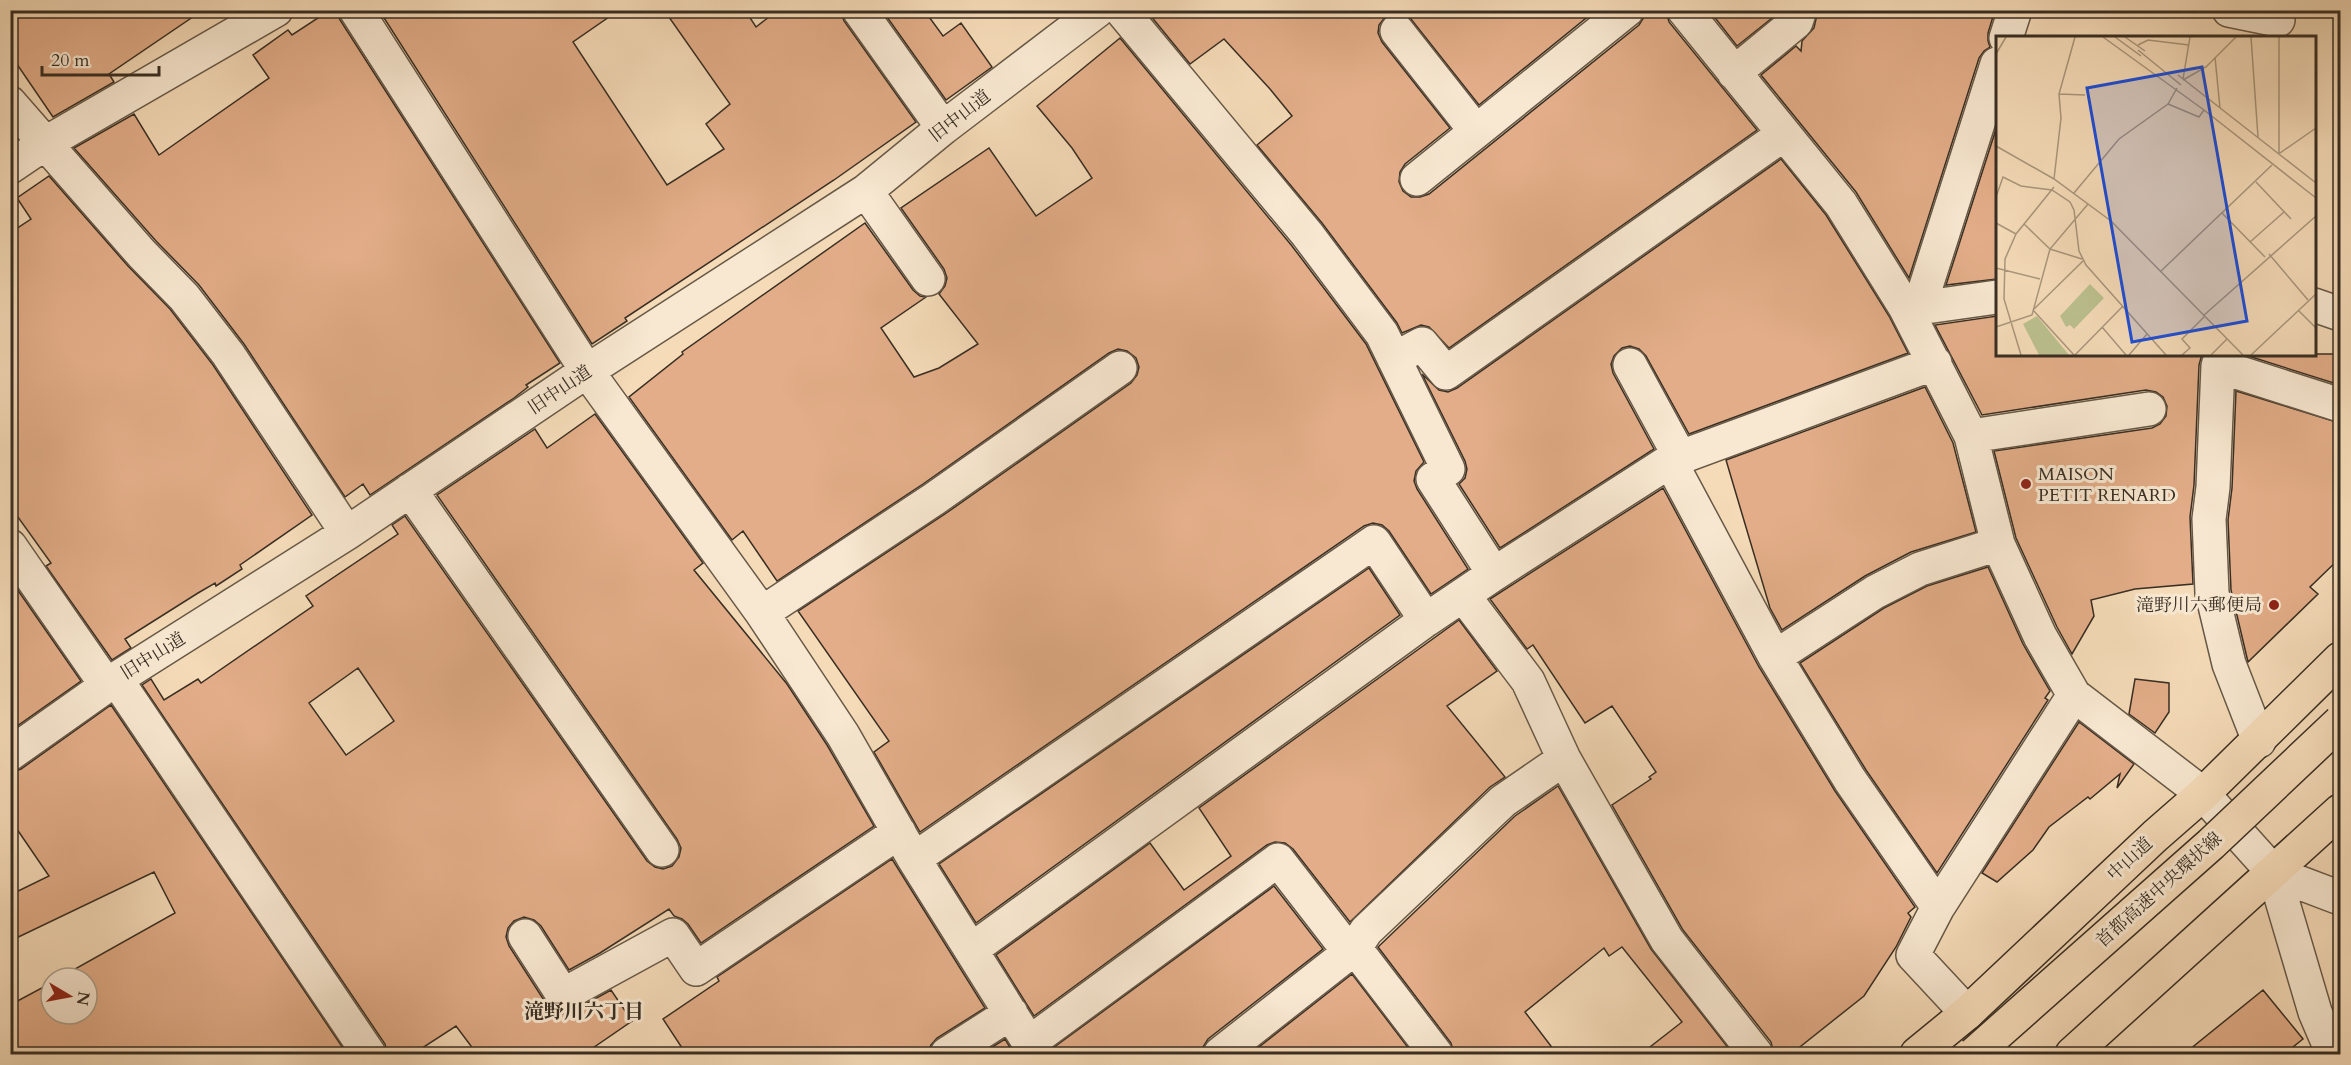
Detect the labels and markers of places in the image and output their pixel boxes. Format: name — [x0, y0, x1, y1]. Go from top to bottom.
place label: MAISON PETIT RENARD — [2038, 462, 2176, 508]
marker: MAISON PETIT RENARD — [2019, 477, 2033, 491]
place label: 滝野川六郵便局 — [2136, 593, 2262, 618]
marker: 滝野川六郵便局 — [2267, 598, 2281, 612]

